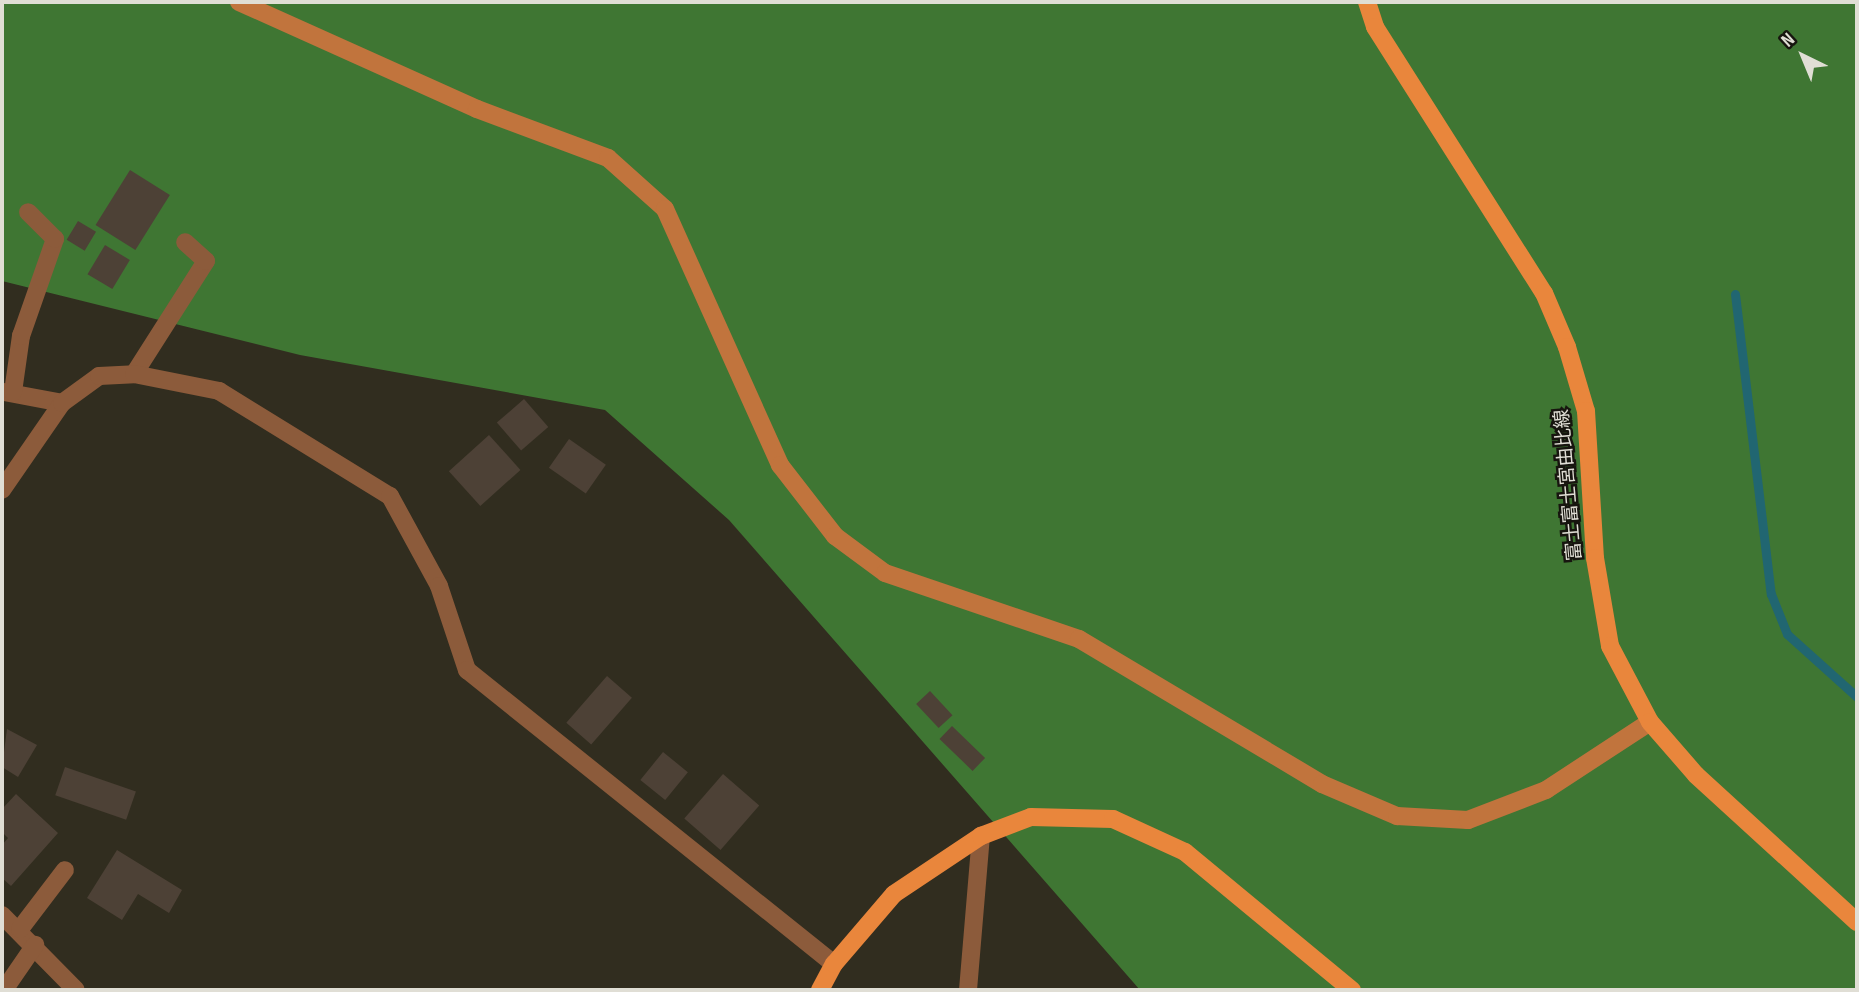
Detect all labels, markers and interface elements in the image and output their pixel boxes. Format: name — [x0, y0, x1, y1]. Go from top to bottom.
north arrow — [1768, 21, 1838, 91]
text: N — [1777, 28, 1800, 52]
street label: 富士富士宮由比線 — [1551, 408, 1587, 562]

